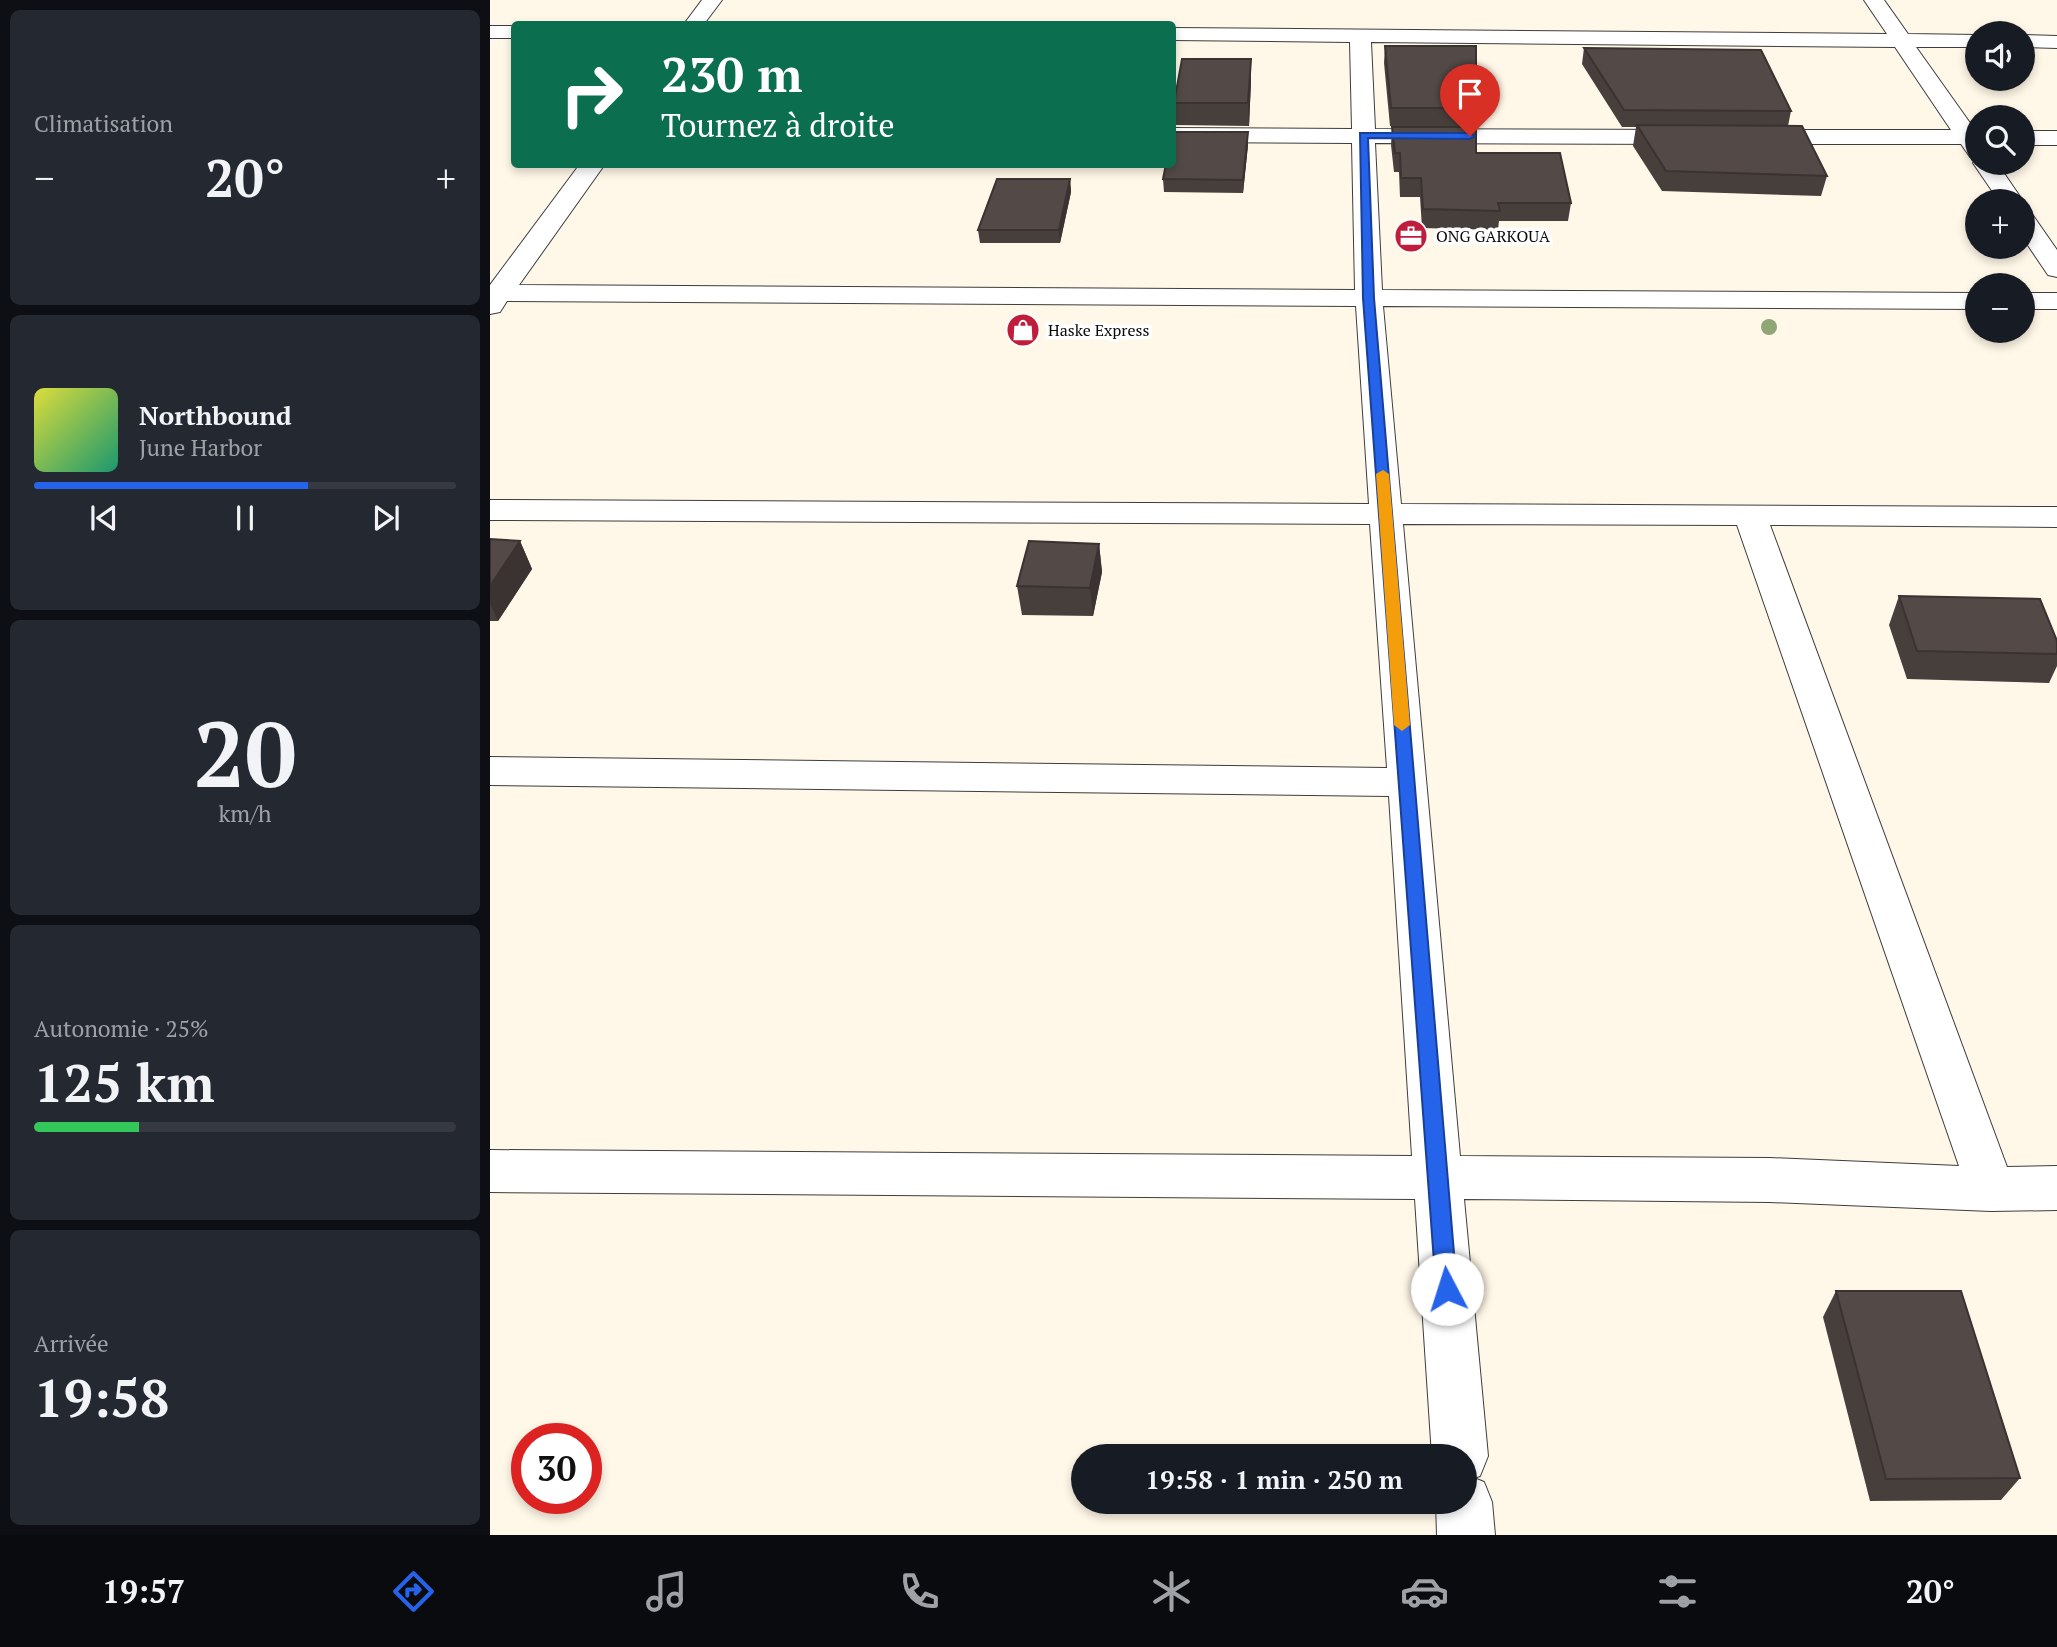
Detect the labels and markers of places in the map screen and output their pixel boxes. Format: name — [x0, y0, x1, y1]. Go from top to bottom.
pin — [1440, 64, 1500, 136]
office icon: ONG GARKOUA — [1392, 217, 1430, 255]
place label: ONG GARKOUA — [1436, 225, 1550, 247]
shop icon: Haske Express — [1004, 311, 1042, 349]
place label: Haske Express — [1048, 319, 1149, 341]

